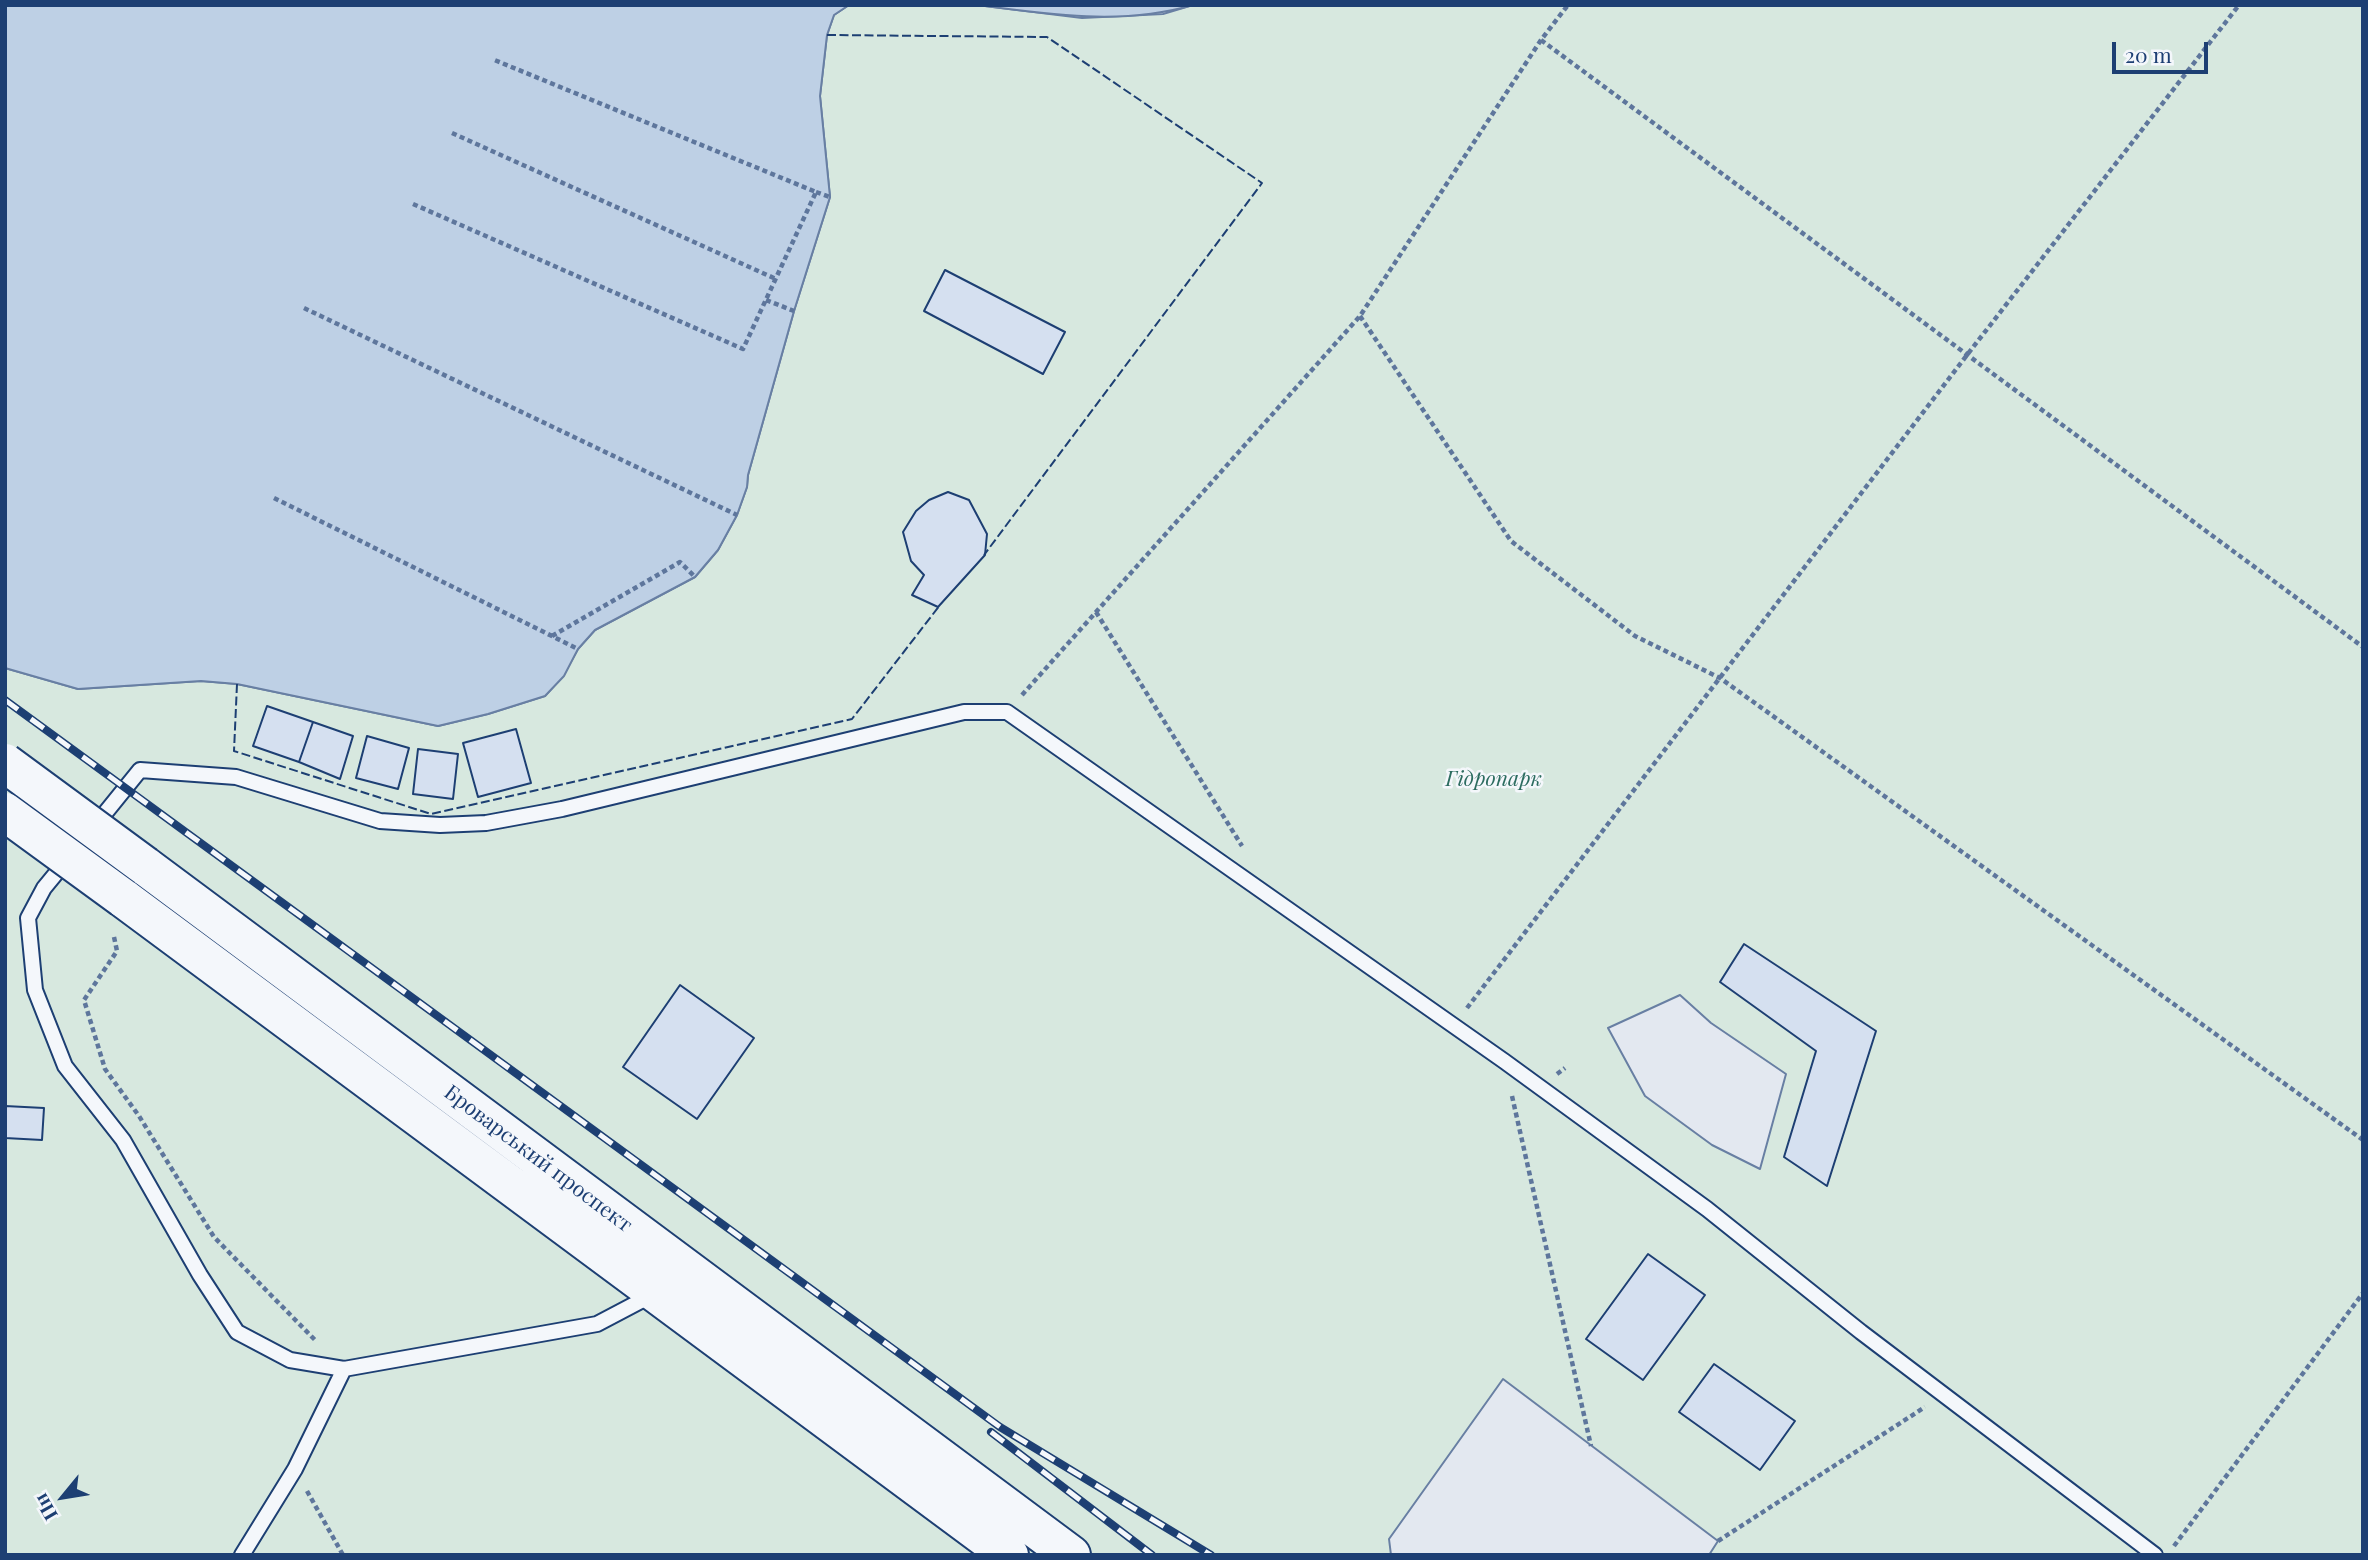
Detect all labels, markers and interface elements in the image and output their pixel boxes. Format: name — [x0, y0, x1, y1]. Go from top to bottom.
scale bar — [2116, 28, 2212, 72]
text: 20 m — [2125, 40, 2172, 68]
park label: Гідропарк — [1446, 766, 1542, 792]
street label: Броварський проспект — [439, 1080, 637, 1238]
north arrow — [28, 1462, 98, 1532]
text: Пн — [27, 1489, 63, 1526]

